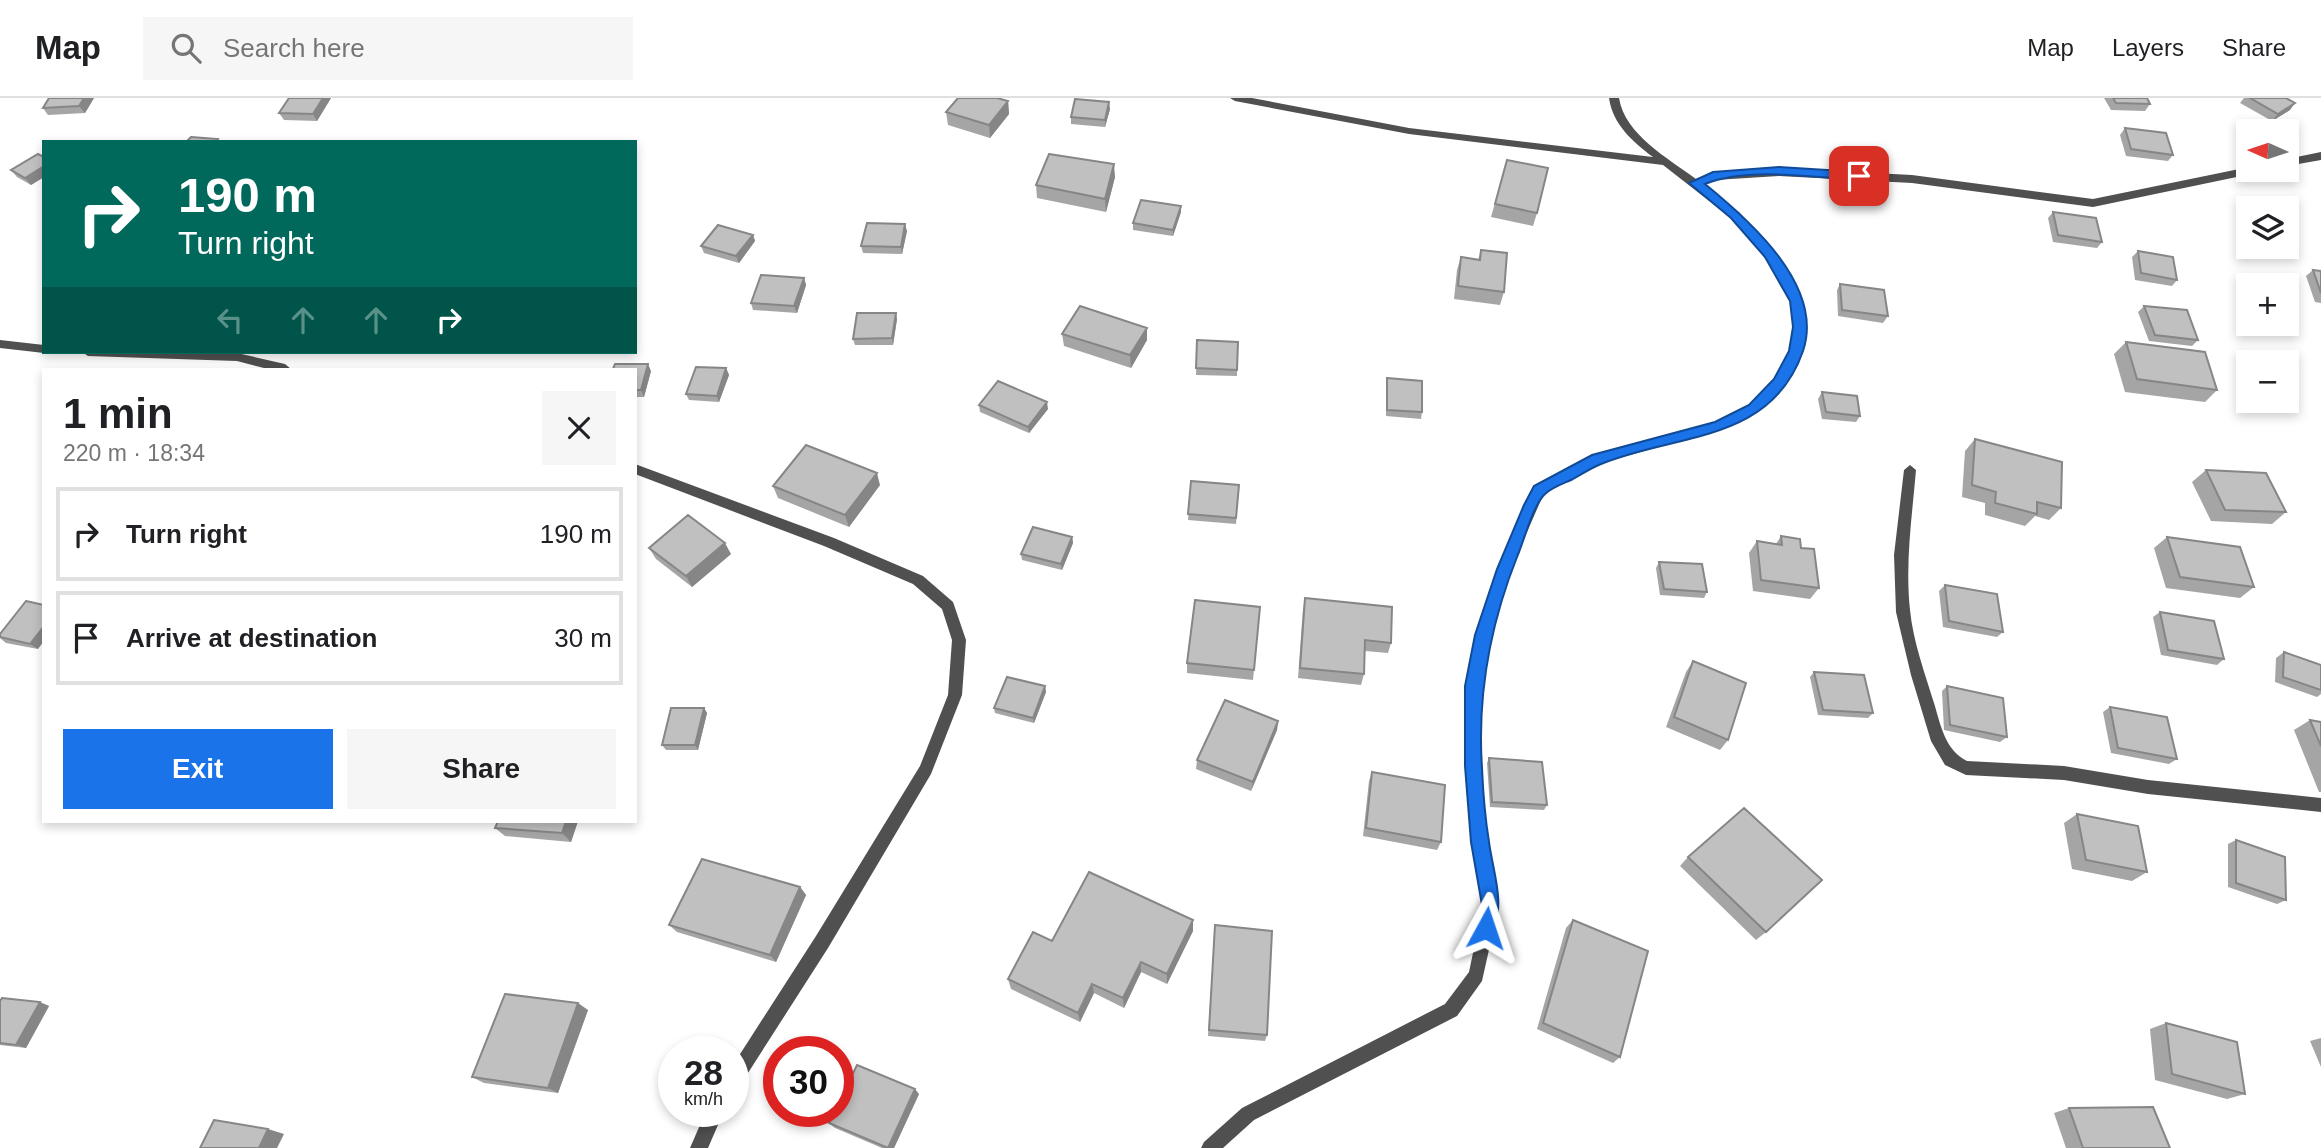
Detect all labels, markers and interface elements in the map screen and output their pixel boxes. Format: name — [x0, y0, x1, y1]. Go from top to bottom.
search box — [143, 17, 633, 80]
text: Map — [35, 29, 101, 66]
icon: search — [167, 29, 205, 67]
text: Search here — [223, 33, 365, 63]
text: Map — [2027, 34, 2074, 61]
text: Layers — [2112, 34, 2184, 61]
text: Share — [2222, 34, 2286, 61]
north arrow — [2236, 119, 2300, 182]
map controls — [2236, 119, 2299, 413]
pin — [1829, 146, 1889, 206]
icon: arrive — [1840, 157, 1878, 195]
icon: right — [63, 168, 154, 259]
text: 190 m — [178, 168, 317, 222]
button: layers — [2236, 196, 2299, 259]
text: Turn right — [178, 225, 314, 261]
button: + — [2236, 273, 2299, 336]
icon: left — [211, 301, 249, 339]
icon: ahead — [284, 301, 322, 339]
icon: ahead — [357, 301, 395, 339]
icon: right — [430, 301, 468, 339]
button: − — [2236, 350, 2299, 413]
text: 1 min — [63, 390, 173, 437]
button: close — [542, 391, 616, 465]
text: 220 m · 18:34 — [63, 440, 205, 466]
icon: right — [67, 515, 105, 553]
text: Turn right — [126, 519, 247, 549]
text: 190 m — [540, 519, 612, 549]
icon: arrive — [67, 619, 105, 657]
text: Arrive at destination — [126, 623, 377, 653]
text: 30 m — [554, 623, 612, 653]
button: Exit — [63, 729, 333, 809]
button: Share — [347, 729, 616, 809]
position arrow — [1449, 891, 1523, 965]
speed limit sign: 30 — [763, 1036, 854, 1127]
text: 28 — [684, 1053, 723, 1092]
text: km/h — [684, 1089, 723, 1109]

